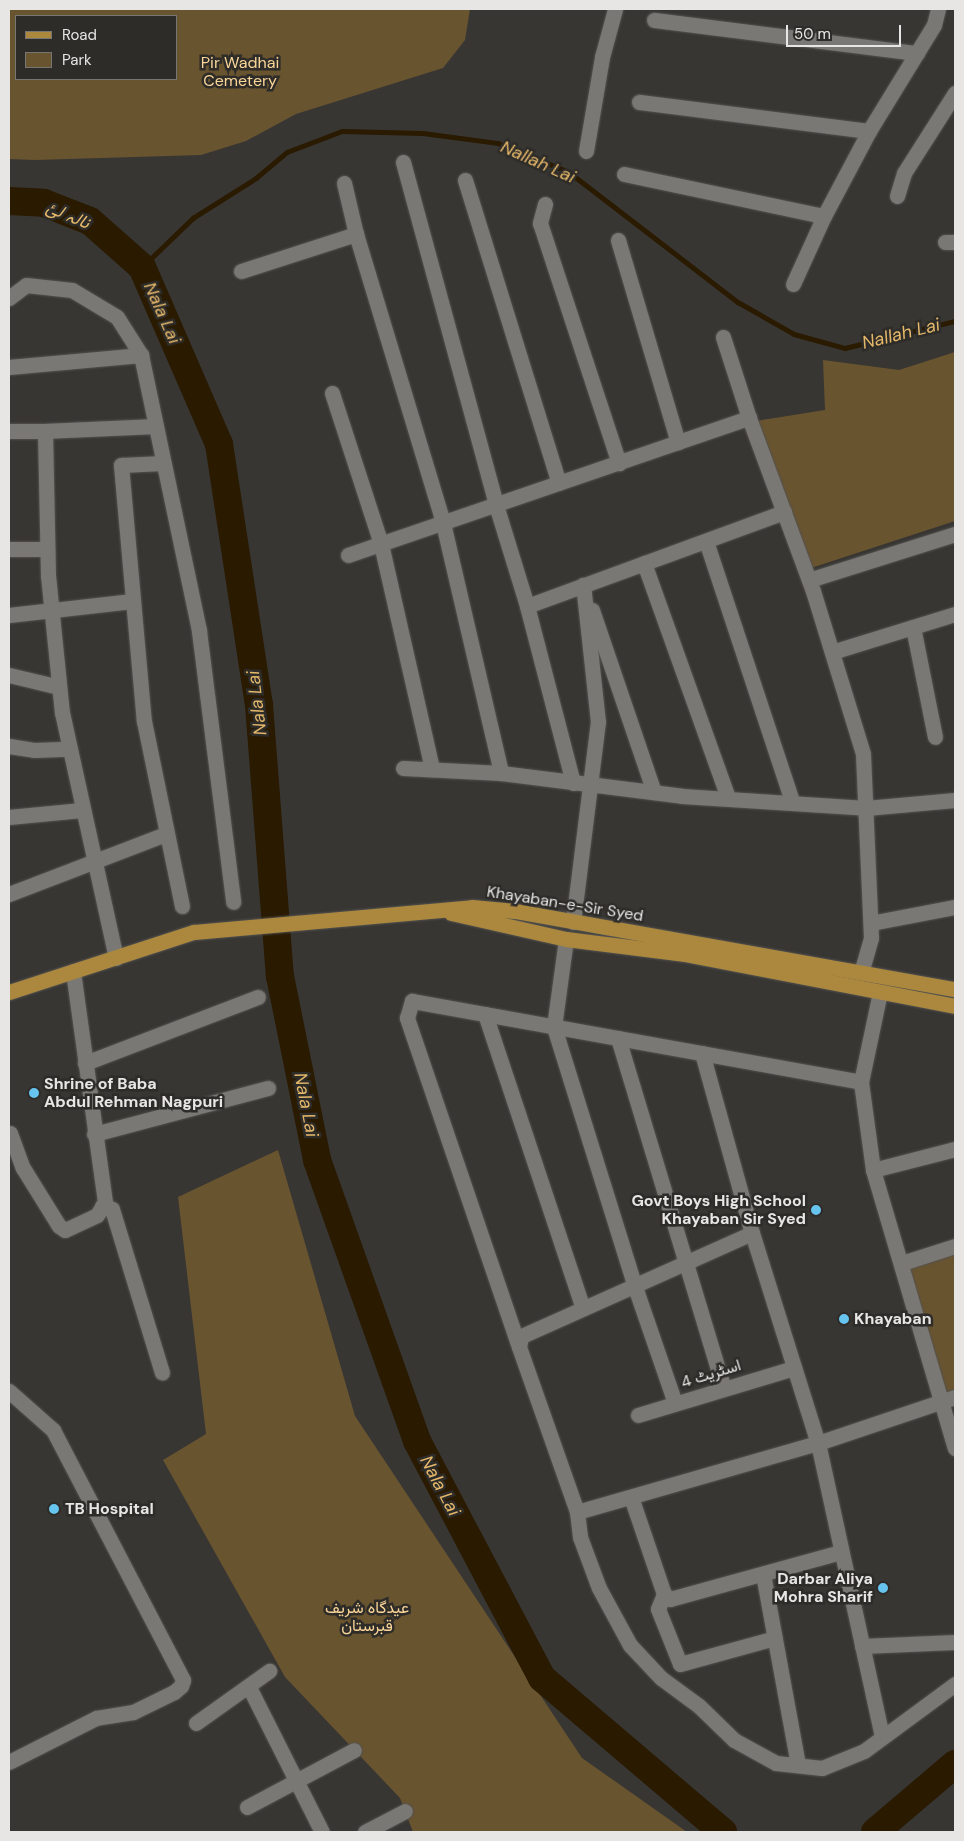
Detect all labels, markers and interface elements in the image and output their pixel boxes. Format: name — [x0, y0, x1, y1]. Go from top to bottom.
legend — [15, 15, 178, 80]
scale bar — [789, 15, 904, 47]
text: 50 m — [794, 24, 831, 44]
text: Road — [62, 25, 97, 45]
text: Park — [62, 50, 92, 70]
park label: Pir Wadhai Cemetery — [201, 53, 279, 91]
water label: Nallah Lai — [497, 136, 579, 188]
water label: نالہ لئ — [43, 196, 93, 234]
water label: Nala Lai — [139, 279, 185, 347]
water label: Nallah Lai — [860, 314, 942, 354]
water label: Nala Lai — [242, 669, 272, 737]
street label: Khayaban-e-Sir Syed — [485, 882, 645, 926]
water label: Nala Lai — [289, 1071, 323, 1139]
place label: Shrine of Baba Abdul Rehman Nagpuri — [44, 1074, 223, 1112]
marker: Shrine of Baba Abdul Rehman Nagpuri — [28, 1087, 40, 1099]
place label: Govt Boys High School Khayaban Sir Syed — [631, 1191, 806, 1229]
marker: Govt Boys High School Khayaban Sir Syed — [810, 1204, 822, 1216]
place label: Khayaban — [854, 1309, 932, 1329]
marker: Khayaban — [838, 1313, 850, 1325]
street label: اسٹریٹ 4 — [679, 1356, 743, 1392]
water label: Nala Lai — [415, 1452, 465, 1520]
place label: TB Hospital — [65, 1499, 154, 1519]
marker: TB Hospital — [47, 1502, 61, 1516]
place label: Darbar Aliya Mohra Sharif — [774, 1569, 873, 1607]
marker: Darbar Aliya Mohra Sharif — [877, 1582, 889, 1594]
park label: عیدگاہ شریف قبرستان — [325, 1598, 409, 1636]

